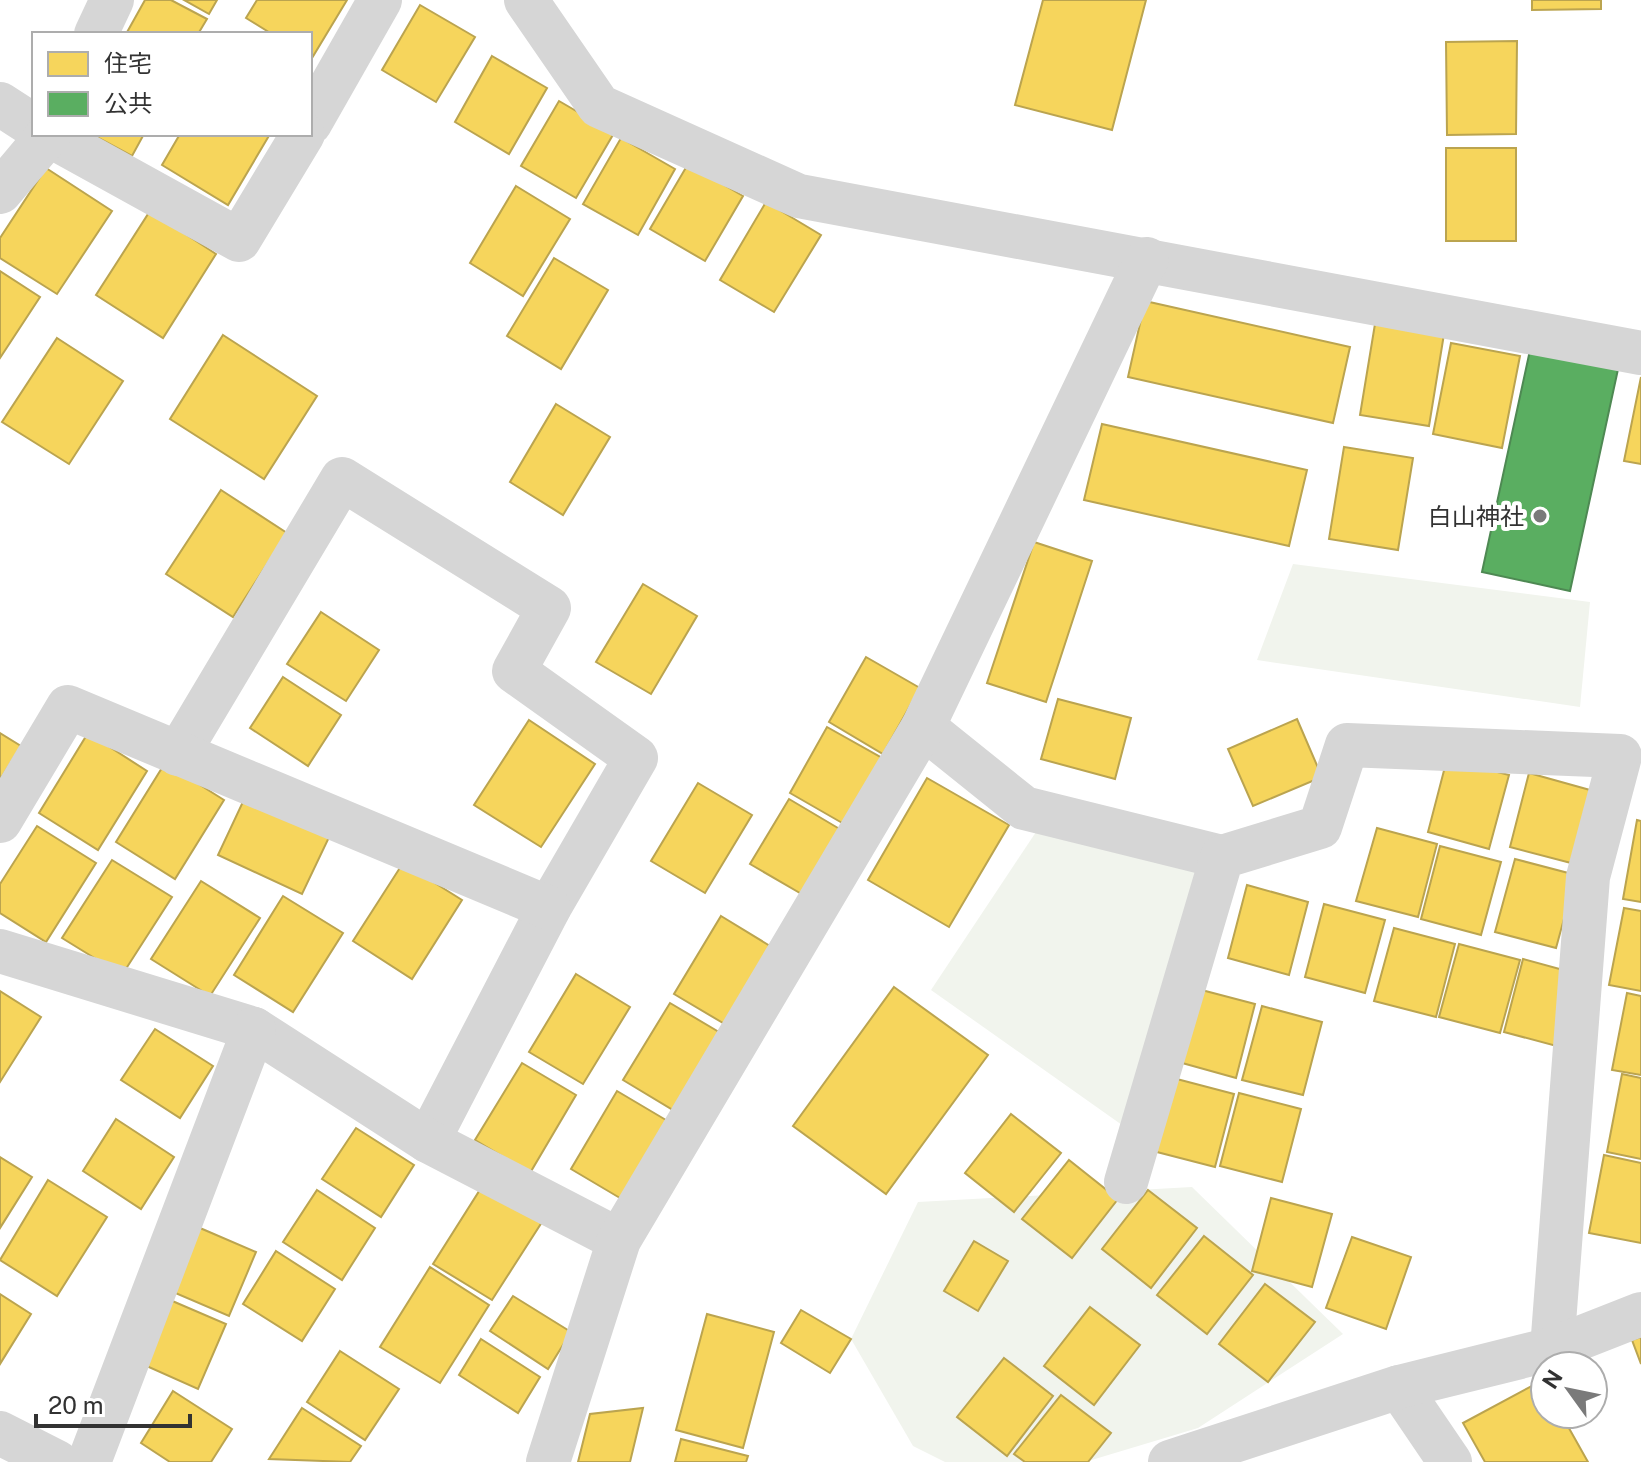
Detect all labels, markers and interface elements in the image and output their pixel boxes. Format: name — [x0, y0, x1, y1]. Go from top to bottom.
legend — [32, 32, 312, 136]
text: 住宅 — [104, 49, 152, 77]
text: 公共 — [104, 89, 152, 117]
place label: 白山神社 — [1428, 502, 1524, 530]
marker: 白山神社 — [1531, 507, 1549, 525]
north arrow — [1529, 1350, 1609, 1430]
text: N — [1537, 1365, 1568, 1393]
scale bar — [36, 1378, 190, 1428]
text: 20 m — [48, 1391, 104, 1419]

